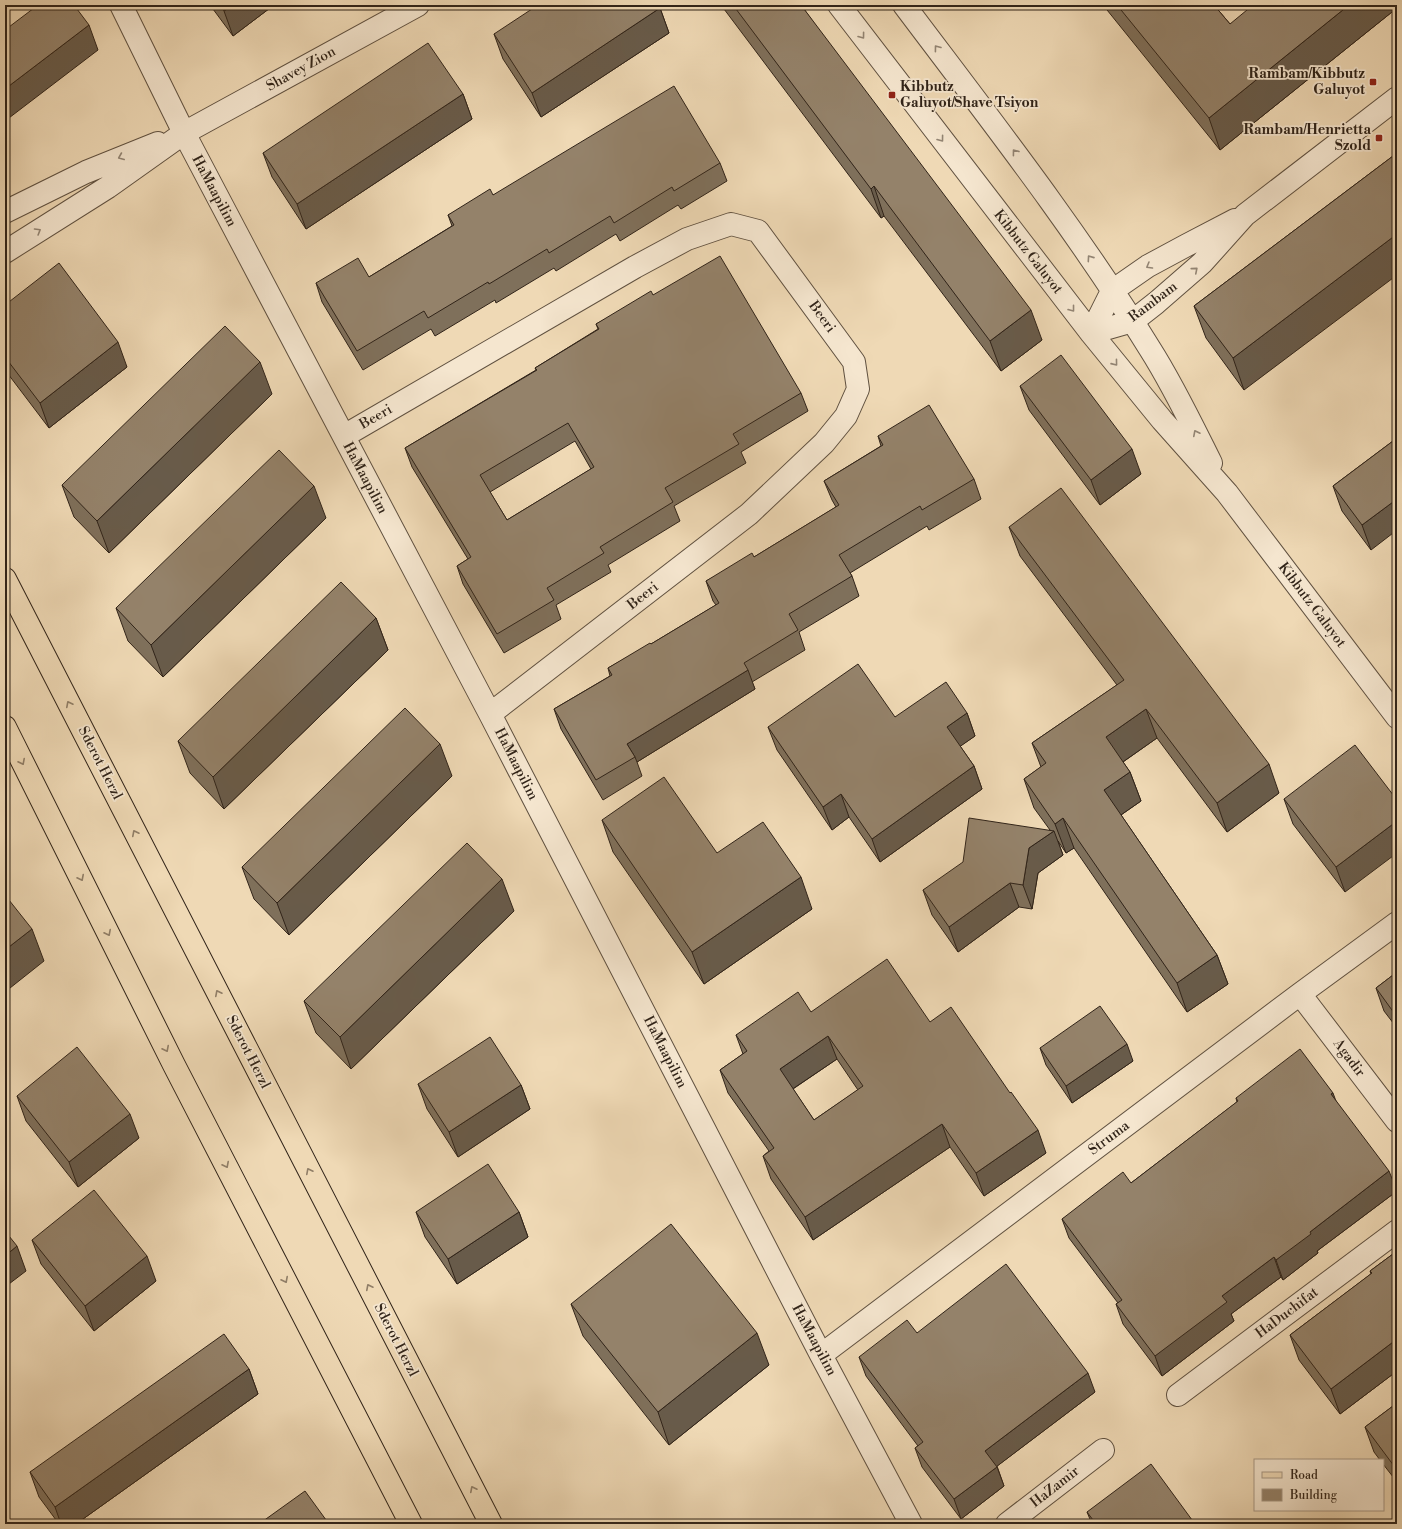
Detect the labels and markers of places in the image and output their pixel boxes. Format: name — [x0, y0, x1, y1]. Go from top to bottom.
place label: Rambam/Kibbutz Galuyot — [1249, 65, 1366, 99]
marker: Rambam/Kibbutz Galuyot — [1368, 77, 1378, 87]
place label: Kibbutz Galuyot/Shave Tsiyon — [900, 78, 1039, 112]
marker: Kibbutz Galuyot/Shave Tsiyon — [887, 90, 897, 100]
place label: Rambam/Henrietta Szold — [1243, 121, 1371, 155]
marker: Rambam/Henrietta Szold — [1374, 133, 1384, 143]

